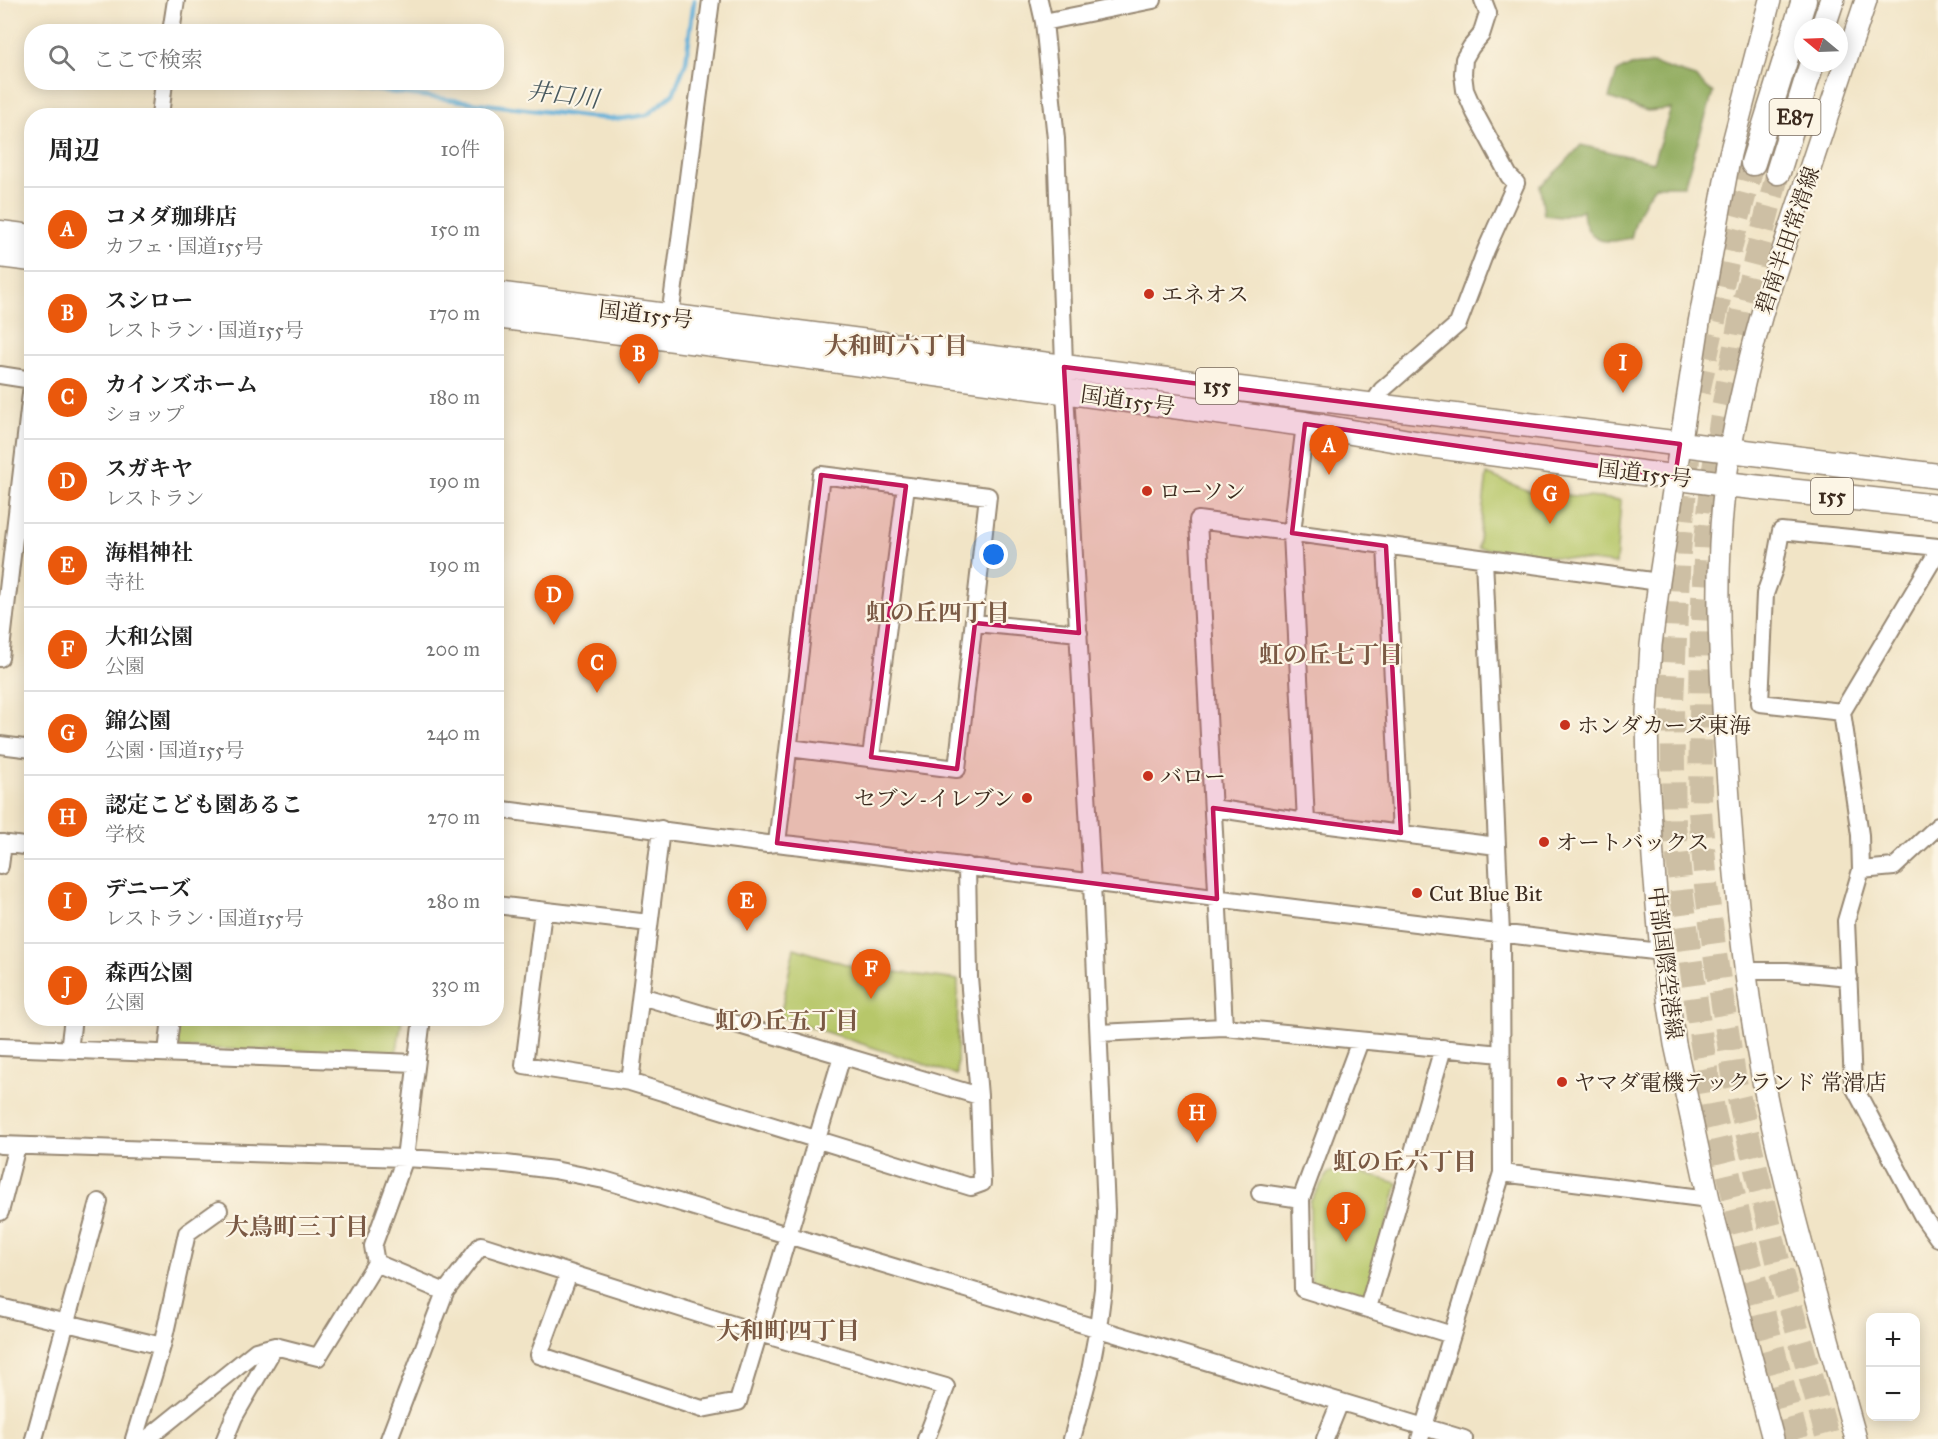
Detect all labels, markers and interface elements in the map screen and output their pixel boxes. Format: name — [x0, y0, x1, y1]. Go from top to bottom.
north arrow — [1794, 18, 1848, 72]
search box — [24, 24, 504, 90]
icon: search — [45, 41, 78, 74]
text: ここで検索 — [93, 46, 203, 73]
water label: 井口川 — [525, 76, 604, 115]
road number: E87 — [1770, 99, 1820, 135]
text: 周辺 — [48, 134, 100, 166]
text: 10件 — [441, 137, 480, 161]
street label: 碧南半田常滑線 — [1750, 163, 1825, 317]
text: コメダ珈琲店 — [105, 203, 237, 230]
text: A — [61, 217, 74, 241]
text: 150 m — [430, 217, 480, 241]
text: カフェ · 国道155号 — [105, 234, 263, 258]
place label: エネオス — [1161, 281, 1249, 308]
text: スシロー — [105, 287, 193, 314]
marker: エネオス — [1142, 287, 1156, 301]
street label: 国道155号 — [597, 295, 695, 334]
text: B — [61, 301, 74, 325]
text: 170 m — [429, 301, 480, 325]
text: レストラン · 国道155号 — [105, 318, 304, 342]
district label: 大和町六丁目 — [824, 331, 968, 361]
pin: B — [620, 334, 658, 384]
pin: I — [1604, 344, 1642, 393]
road number: 155 — [1196, 368, 1238, 404]
text: カインズホーム — [105, 371, 258, 398]
street label: 国道155号 — [1079, 381, 1177, 420]
text: C — [61, 385, 74, 409]
text: 180 m — [429, 385, 480, 409]
text: ショップ — [105, 402, 185, 426]
pin: A — [1310, 426, 1348, 475]
street label: 国道155号 — [1596, 454, 1694, 493]
text: スガキヤ — [105, 455, 193, 482]
text: D — [60, 469, 75, 493]
text: 190 m — [429, 469, 480, 493]
pin: G — [1530, 474, 1570, 524]
place label: ローソン — [1159, 478, 1246, 505]
road number: 155 — [1811, 478, 1853, 514]
marker: ローソン — [1140, 484, 1154, 498]
text: レストラン — [105, 486, 204, 510]
text: 海椙神社 — [105, 539, 193, 566]
your location — [979, 540, 1008, 569]
text: E — [60, 553, 75, 577]
text: 190 m — [429, 553, 480, 577]
text: 寺社 — [105, 570, 145, 594]
pin: D — [534, 576, 574, 625]
district label: 虹の丘四丁目 — [866, 598, 1010, 628]
text: 大和公園 — [105, 623, 193, 650]
text: F — [61, 637, 74, 661]
text: 200 m — [426, 637, 480, 661]
district label: 虹の丘七丁目 — [1259, 640, 1403, 670]
pin: C — [578, 644, 616, 693]
text: 公園 — [105, 654, 145, 678]
text: 錦公園 — [105, 707, 171, 734]
place label: ホンダカーズ東海 — [1577, 712, 1751, 739]
marker: ホンダカーズ東海 — [1558, 718, 1572, 732]
text: G — [60, 721, 75, 745]
text: 240 m — [426, 721, 480, 745]
text: 公園 · 国道155号 — [105, 738, 244, 762]
place label: バロー — [1160, 763, 1226, 790]
marker: バロー — [1141, 769, 1155, 783]
place label: セブン-イレブン — [854, 785, 1015, 812]
text: 認定こども園あるこ — [105, 791, 303, 818]
marker: セブン-イレブン — [1020, 791, 1034, 805]
text: H — [59, 805, 76, 829]
text: 270 m — [427, 805, 480, 829]
text: 学校 — [105, 822, 145, 846]
place label: オートバックス — [1556, 829, 1709, 856]
marker: オートバックス — [1537, 835, 1551, 849]
text: デニーズ — [105, 875, 191, 902]
place label: Cut Blue Bit — [1429, 880, 1543, 907]
pin: E — [728, 882, 766, 931]
street label: 中部国際空港線 — [1643, 885, 1688, 1041]
marker: Cut Blue Bit — [1410, 886, 1424, 900]
text: I — [63, 889, 72, 913]
text: 280 m — [427, 889, 480, 913]
text: レストラン · 国道155号 — [105, 906, 304, 930]
pin: F — [852, 950, 890, 999]
text: 森西公園 — [105, 959, 193, 986]
text: J — [63, 973, 72, 997]
text: 330 m — [431, 973, 480, 997]
text: 公園 — [105, 990, 145, 1014]
district label: 虹の丘五丁目 — [715, 1006, 859, 1036]
place label: ヤマダ電機テックランド 常滑店 — [1574, 1069, 1887, 1096]
marker: ヤマダ電機テックランド 常滑店 — [1555, 1075, 1569, 1089]
pin: H — [1178, 1094, 1216, 1143]
district label: 虹の丘六丁目 — [1333, 1147, 1477, 1177]
pin: J — [1326, 1192, 1366, 1242]
district label: 大鳥町三丁目 — [225, 1212, 369, 1242]
map controls — [1866, 1313, 1920, 1421]
button: + — [1866, 1313, 1920, 1367]
district label: 大和町四丁目 — [716, 1316, 860, 1346]
button: − — [1866, 1367, 1920, 1421]

